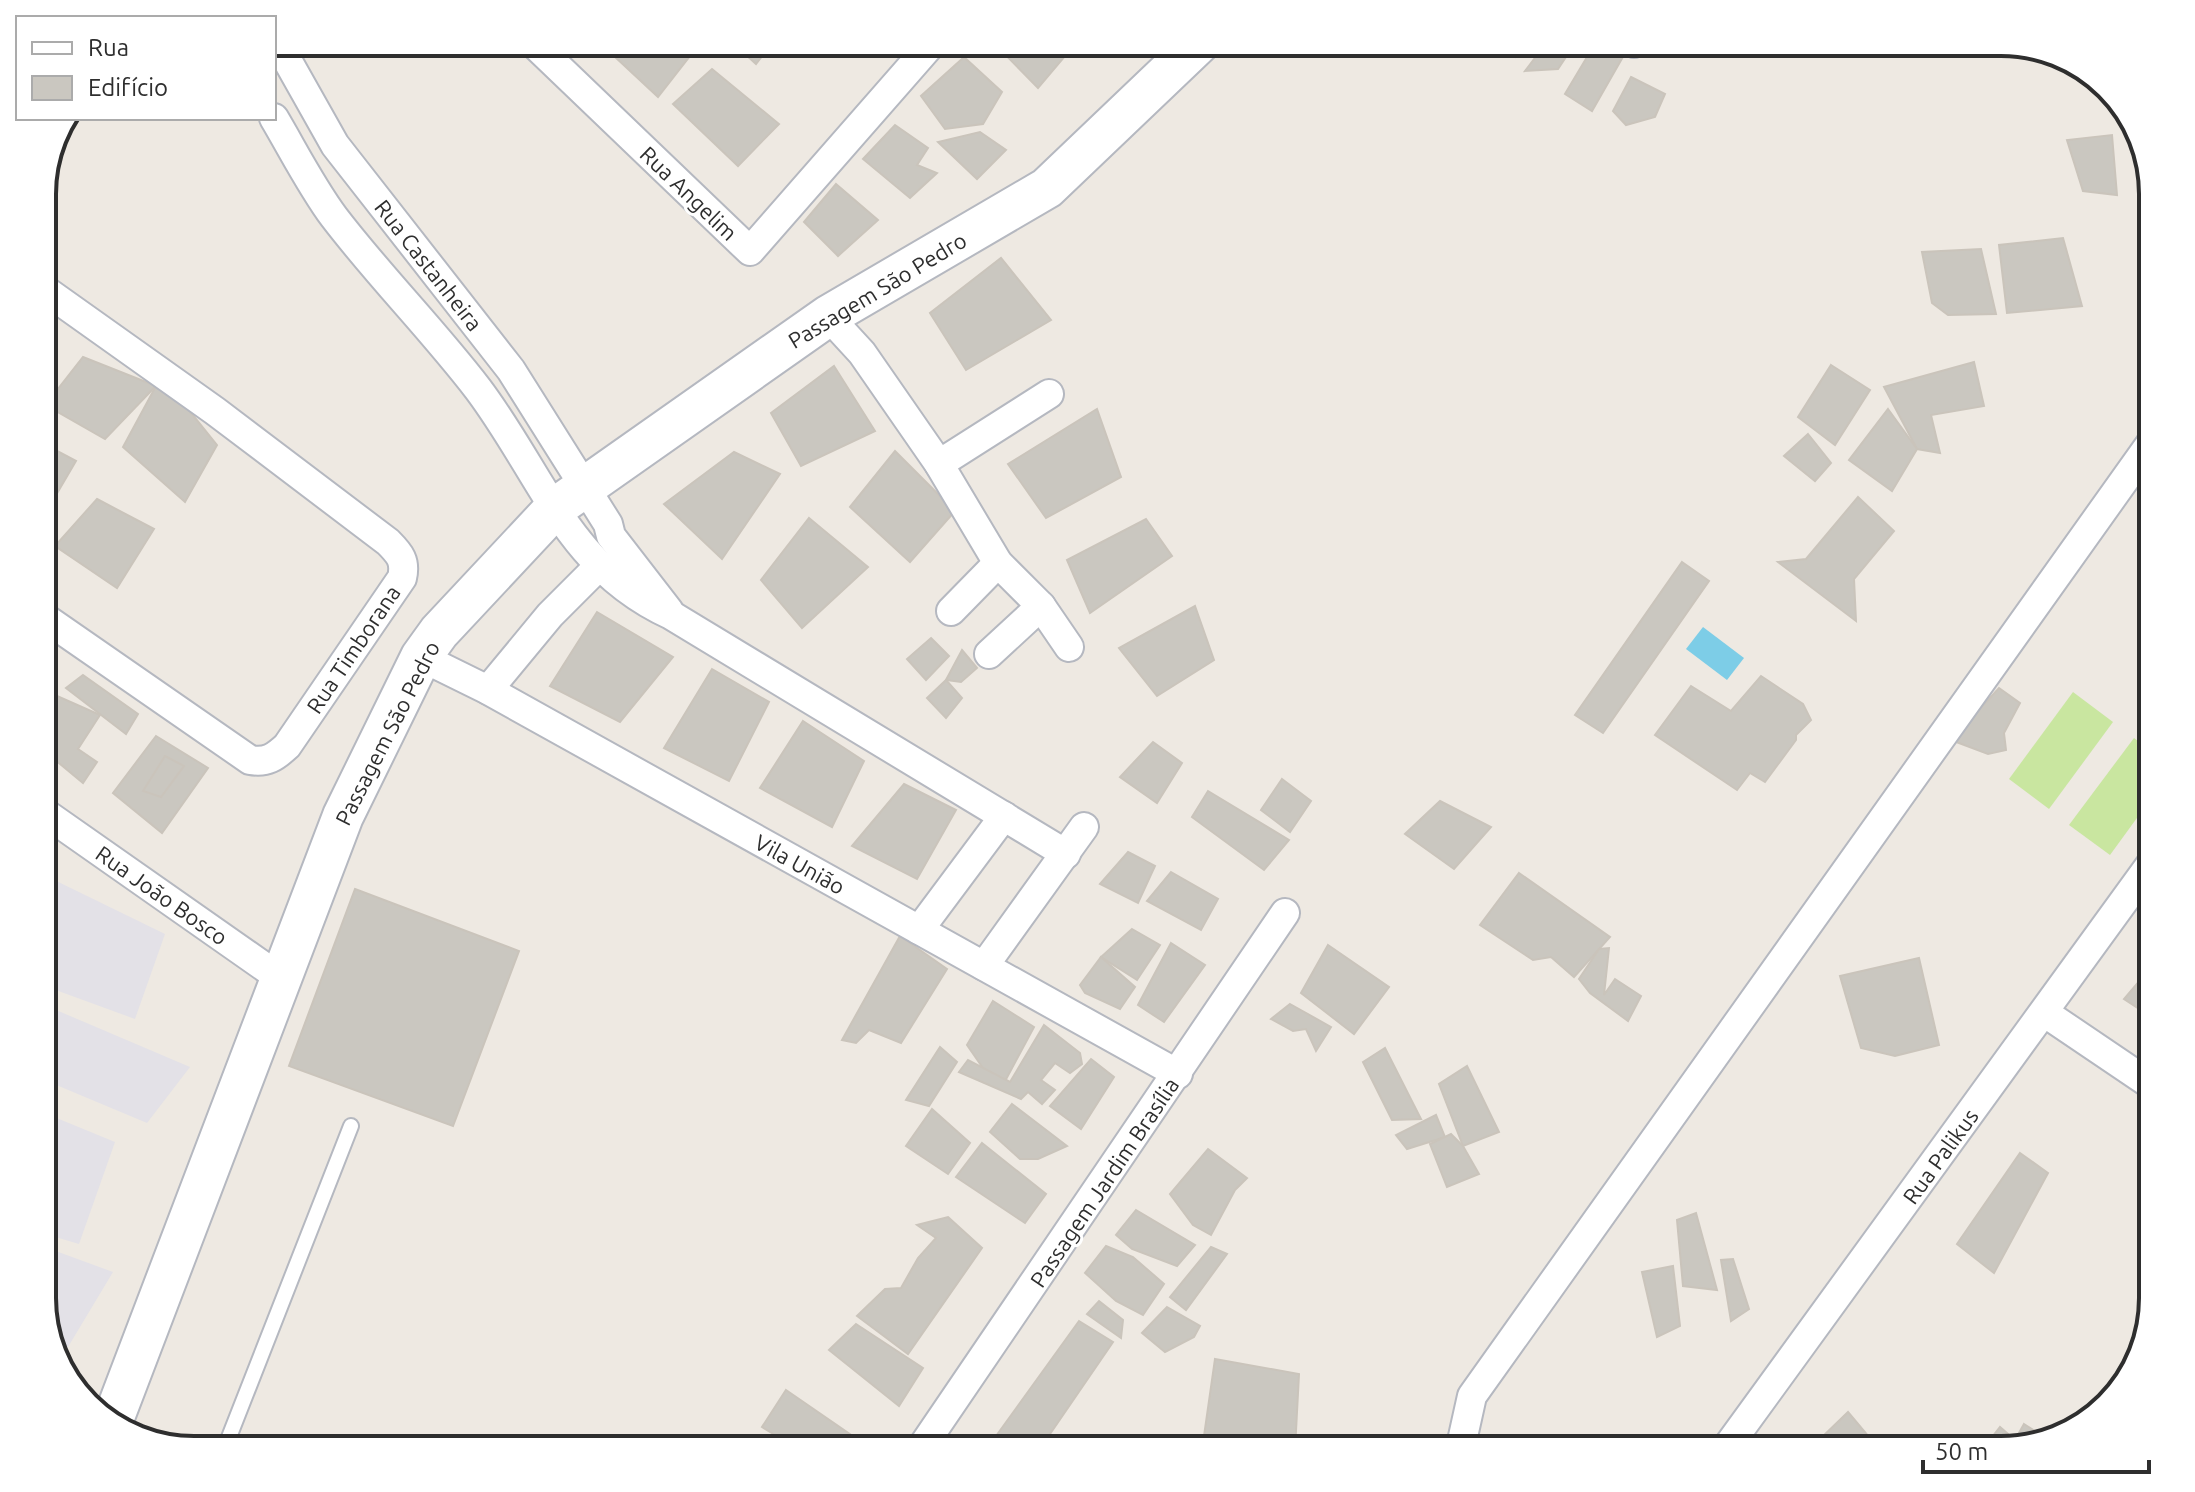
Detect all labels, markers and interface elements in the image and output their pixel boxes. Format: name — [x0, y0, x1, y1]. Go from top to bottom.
legend — [16, 16, 276, 120]
text: Rua — [88, 34, 129, 61]
text: Edifício — [88, 74, 168, 101]
street label: Rua Angelim — [636, 141, 742, 245]
street label: Rua Castanheira — [370, 195, 488, 335]
street label: Passagem São Pedro — [783, 227, 971, 353]
street label: Rua Timborana — [301, 580, 405, 718]
street label: Passagem São Pedro — [330, 637, 444, 829]
street label: Vila União — [751, 829, 849, 899]
street label: Rua João Bosco — [91, 840, 233, 950]
street label: Passagem Jardim Brasília — [1025, 1073, 1183, 1291]
street label: Rua Palikus — [1897, 1104, 1983, 1208]
scale bar — [1923, 1424, 2149, 1474]
text: 50 m — [1935, 1438, 1988, 1465]

